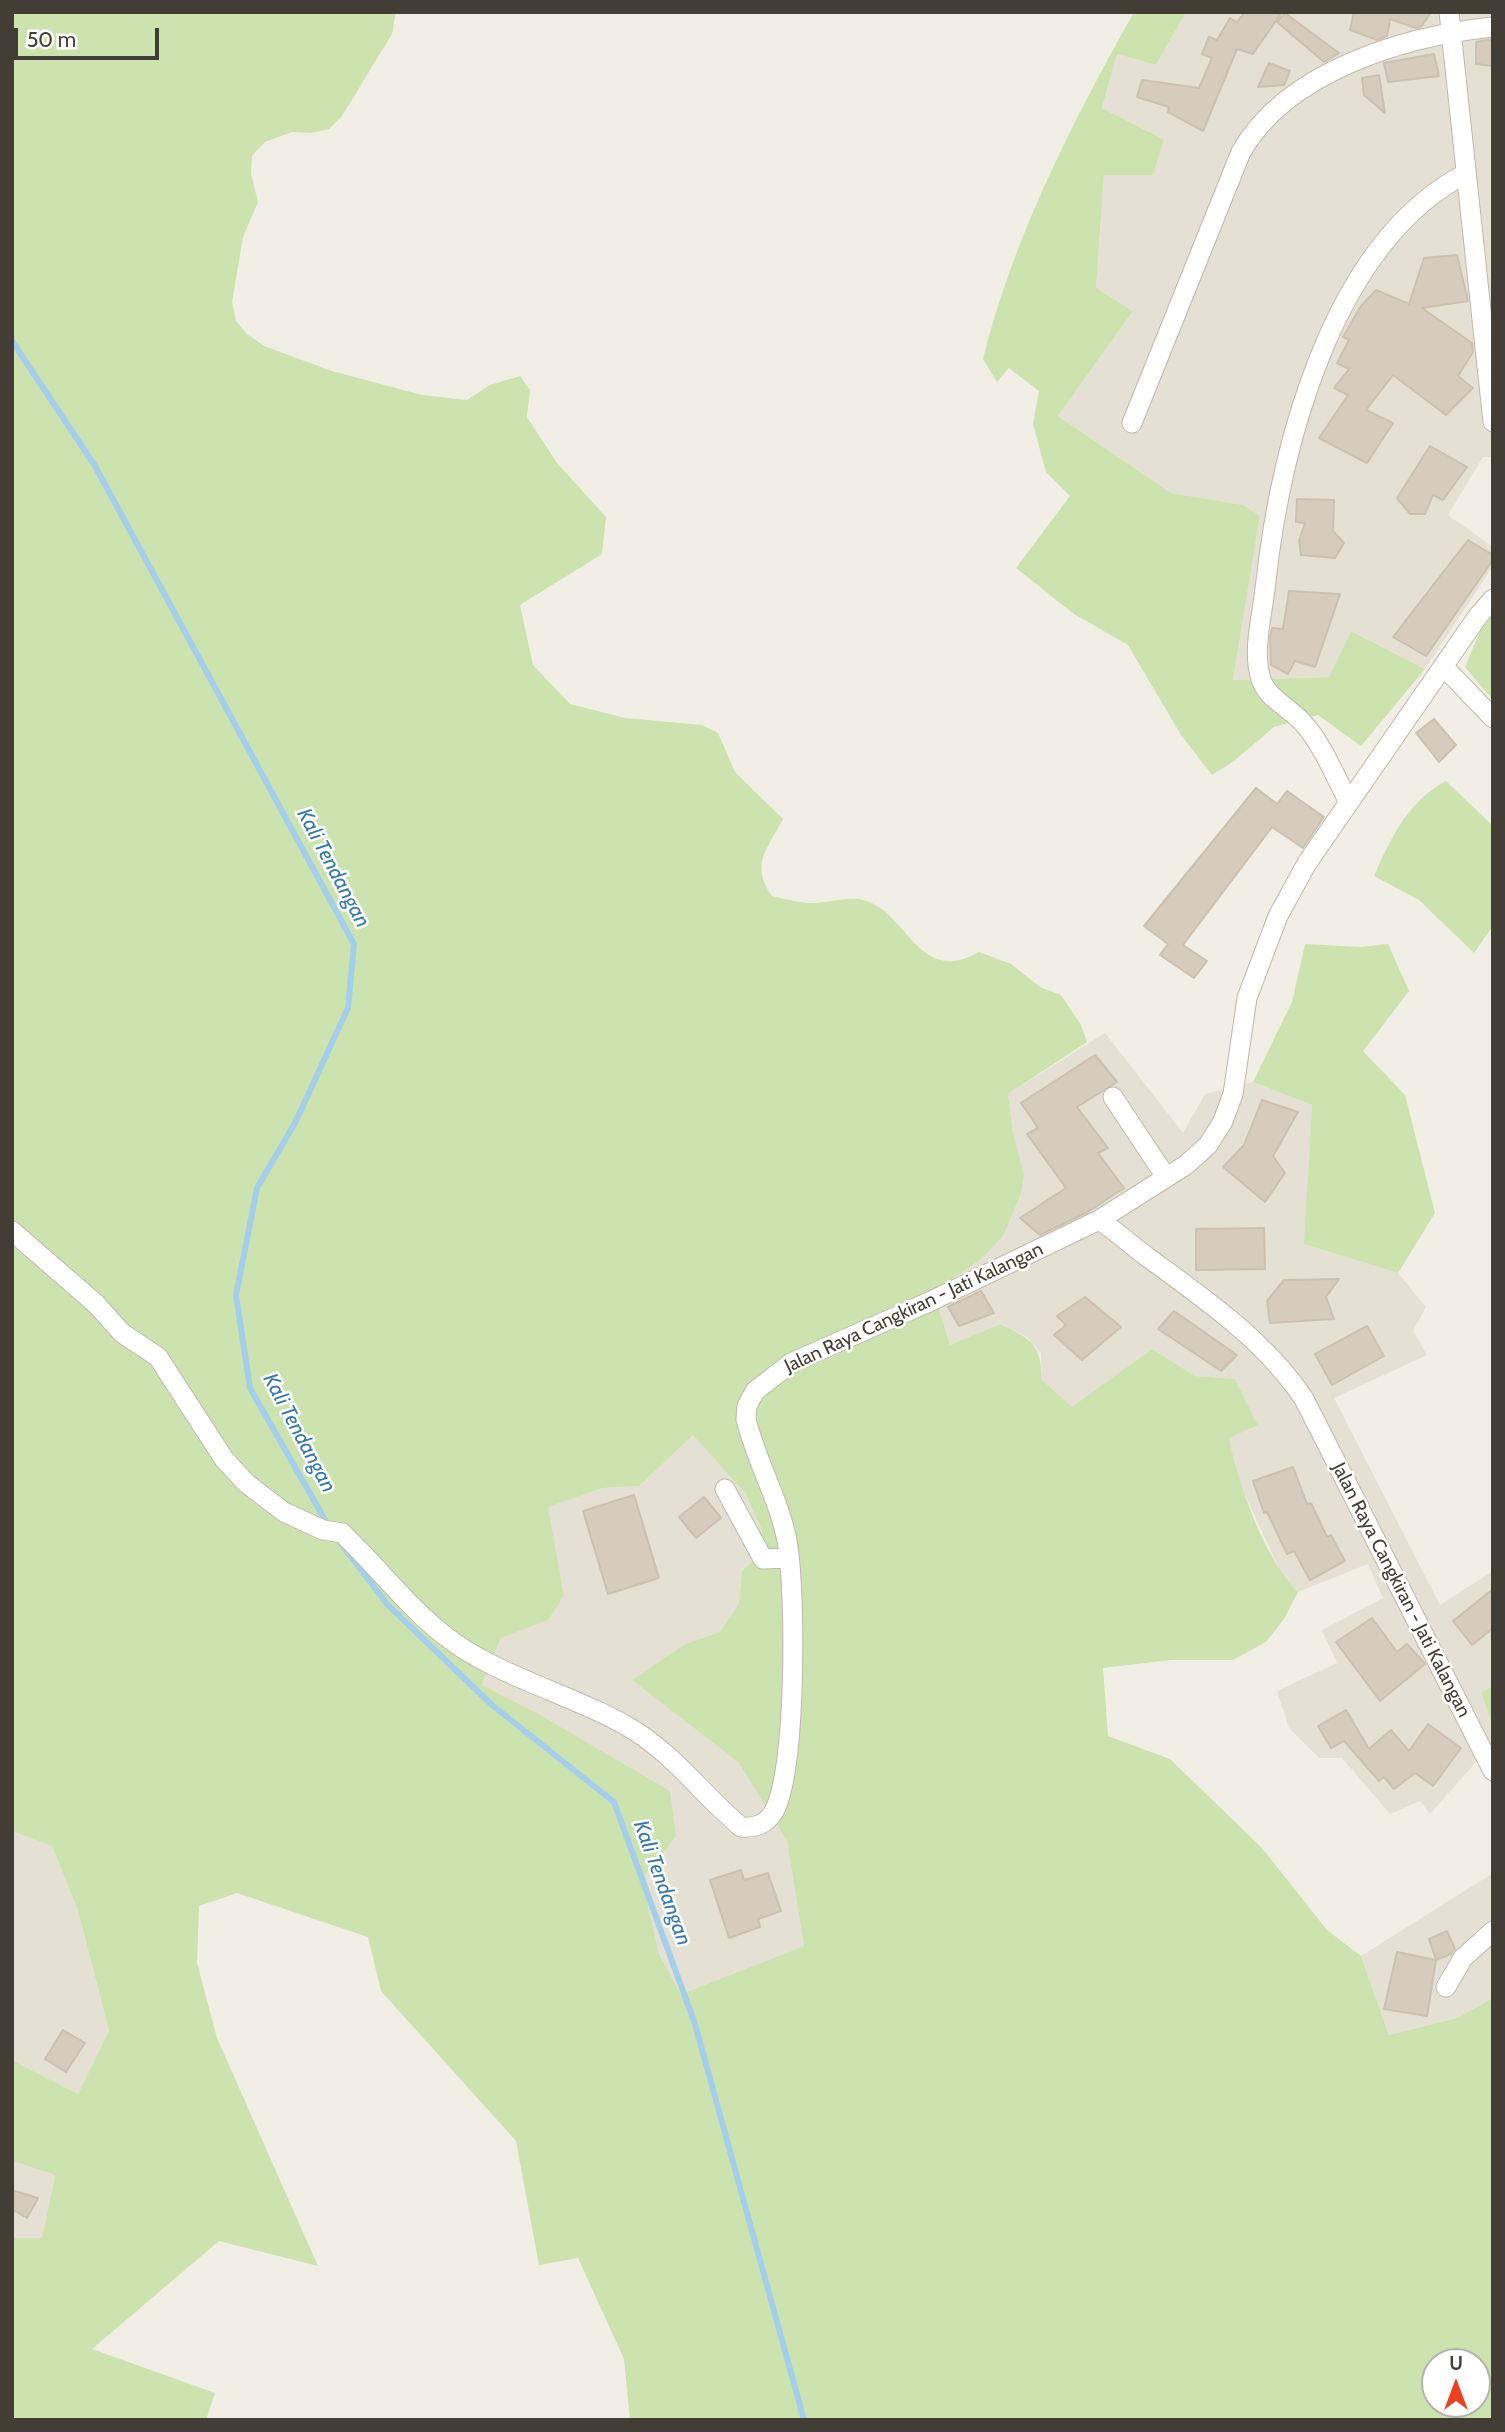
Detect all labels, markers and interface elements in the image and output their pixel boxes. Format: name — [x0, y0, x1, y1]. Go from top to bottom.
scale bar — [18, 14, 163, 58]
text: 50 m — [27, 27, 76, 52]
water label: Kali Tendangan — [291, 804, 375, 932]
street label: Jalan Raya Cangkiran - Jati Kalangan — [781, 1238, 1047, 1378]
water label: Kali Tendangan — [257, 1369, 341, 1497]
street label: Jalan Raya Cangkiran - Jati Kalangan — [1327, 1459, 1475, 1721]
water label: Kali Tendangan — [628, 1817, 696, 1949]
north arrow — [1421, 2348, 1491, 2418]
text: U — [1449, 2352, 1463, 2375]

